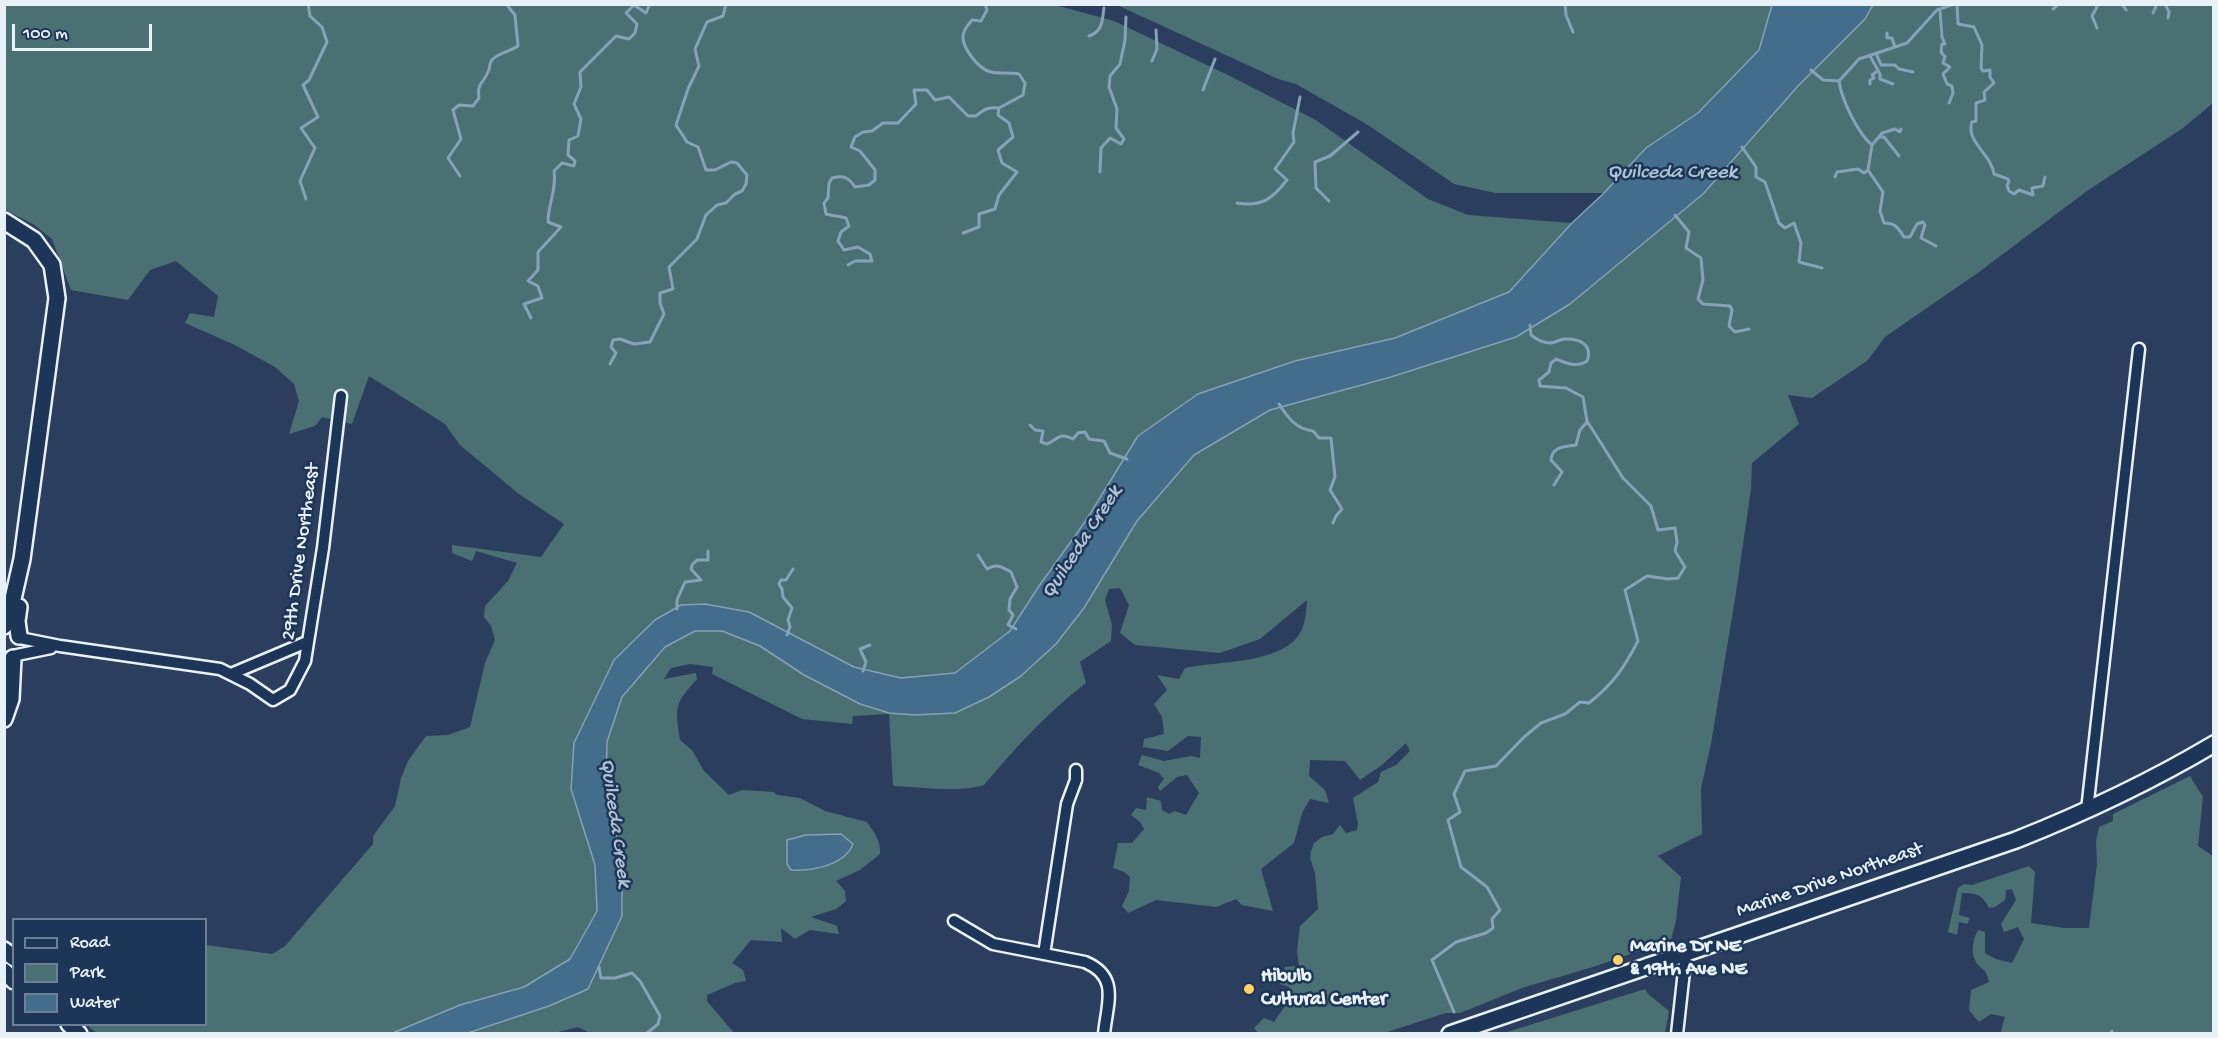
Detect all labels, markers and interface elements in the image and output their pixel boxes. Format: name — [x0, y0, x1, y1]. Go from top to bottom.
scale bar — [15, 12, 154, 50]
text: 100 m — [23, 24, 68, 45]
water label: Quilceda Creek — [1607, 161, 1737, 187]
street label: 29th Drive Northeast — [278, 462, 326, 642]
water label: Quilceda Creek — [1037, 482, 1129, 604]
water label: Quilceda Creek — [592, 757, 636, 889]
street label: Marine Drive Northeast — [1734, 838, 1926, 924]
legend — [12, 918, 207, 1026]
text: Road — [70, 933, 109, 954]
place label: Marine Dr NE & 19th Ave NE — [1630, 936, 1747, 983]
marker: Marine Dr NE & 19th Ave NE — [1611, 953, 1625, 967]
text: Park — [70, 963, 104, 984]
place label: Hibulb Cultural Center — [1261, 966, 1387, 1013]
marker: Hibulb Cultural Center — [1242, 982, 1256, 996]
text: Water — [70, 993, 118, 1014]

